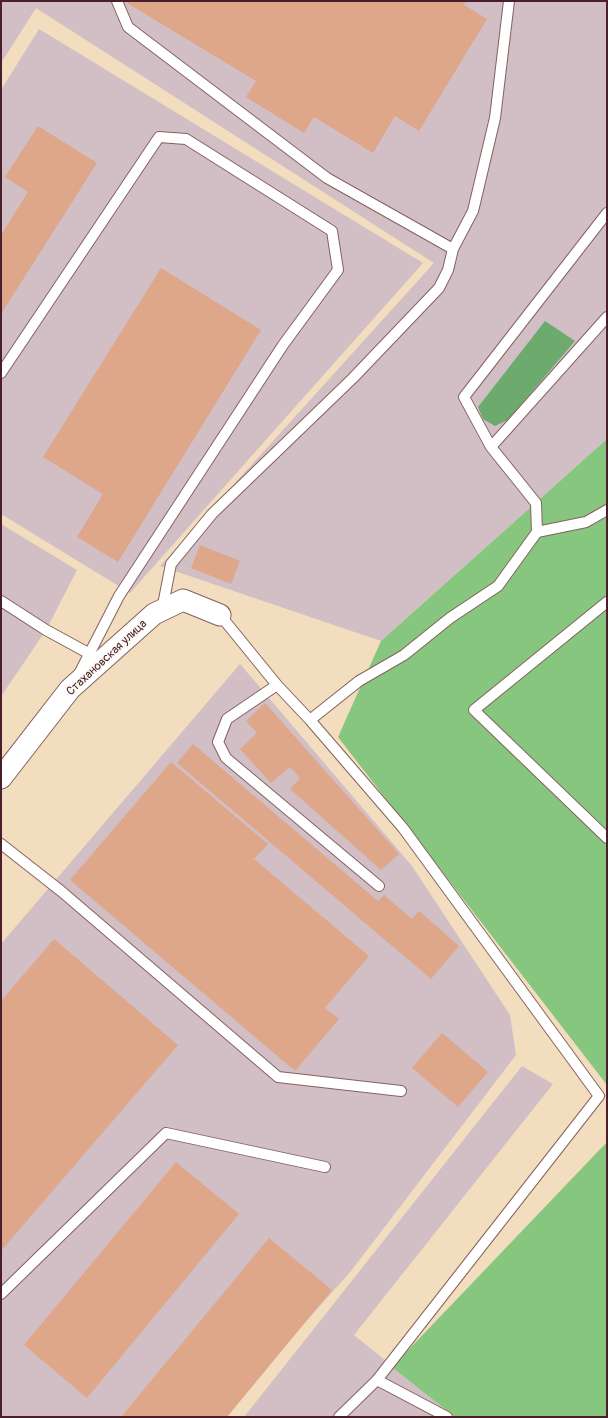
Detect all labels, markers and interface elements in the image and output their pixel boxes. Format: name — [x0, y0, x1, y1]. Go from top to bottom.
street label: Стахановская улица — [64, 617, 150, 699]

